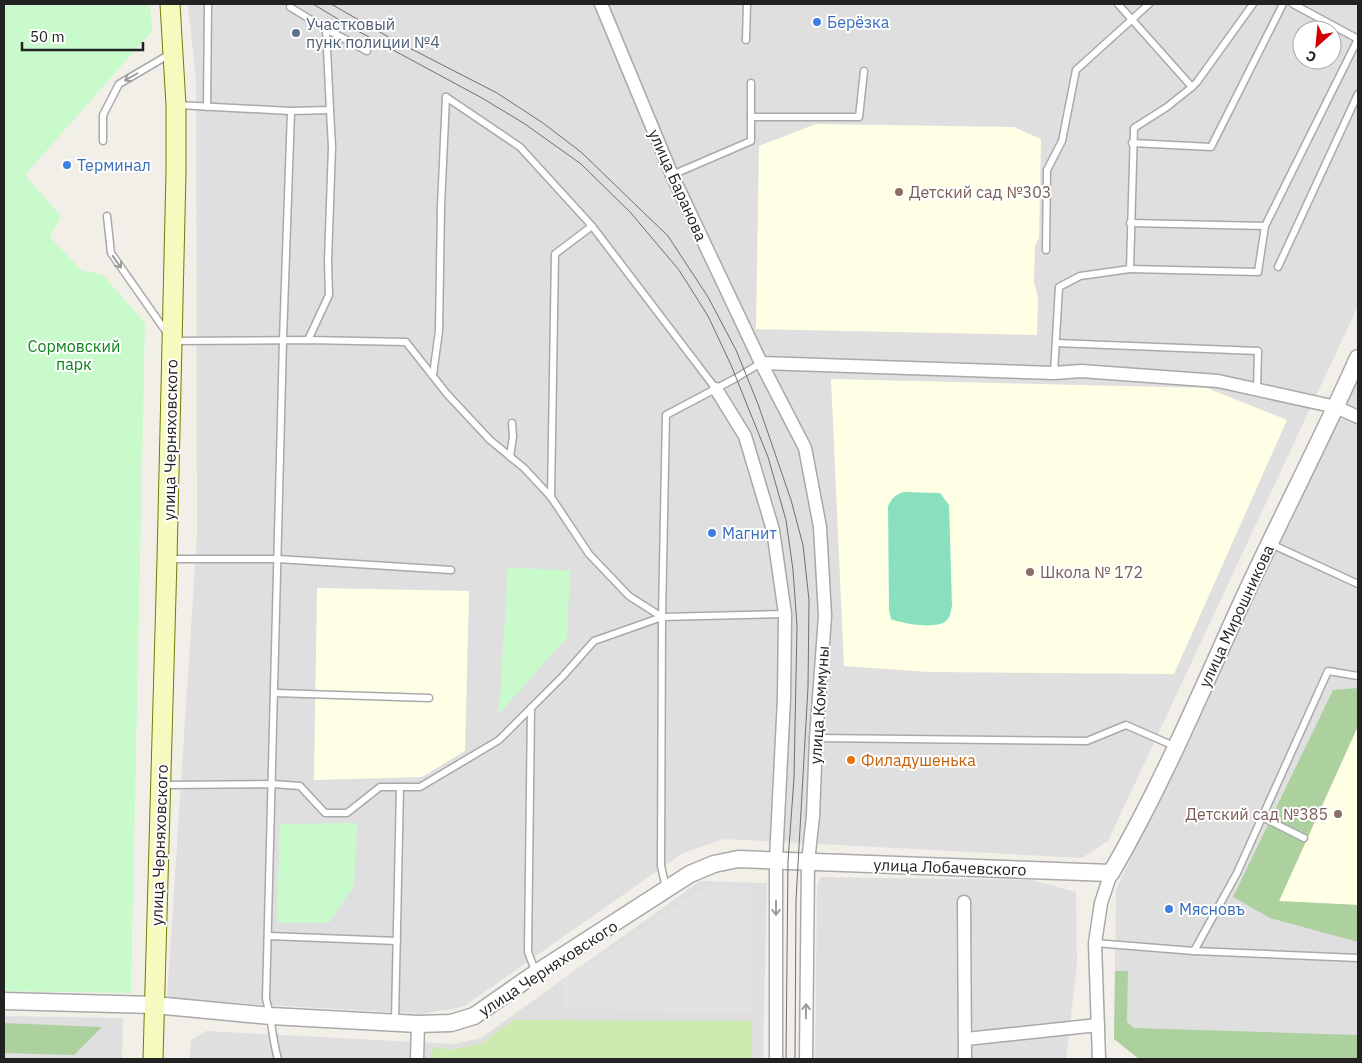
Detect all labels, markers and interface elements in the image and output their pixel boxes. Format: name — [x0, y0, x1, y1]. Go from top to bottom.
place label: Берёзка — [827, 12, 890, 32]
place label: Участковый пунк полиции №4 — [306, 14, 440, 52]
marker: Берёзка — [811, 16, 823, 28]
scale bar — [22, 20, 144, 52]
north arrow — [1292, 20, 1342, 70]
text: 50 m — [30, 27, 65, 46]
marker: Участковый пунк полиции №4 — [290, 27, 302, 39]
text: С — [1303, 46, 1319, 67]
one-way arrow — [125, 72, 139, 82]
street label: улица Баранова — [644, 126, 712, 244]
place label: Терминал — [77, 155, 151, 175]
marker: Терминал — [61, 159, 73, 171]
place label: Детский сад №303 — [909, 182, 1051, 202]
marker: Детский сад №303 — [893, 186, 905, 198]
one-way arrow — [112, 255, 122, 269]
park label: Сормовский парк — [28, 336, 120, 374]
street label: улица Черняховского — [159, 359, 181, 521]
place label: Магнит — [722, 523, 777, 543]
marker: Магнит — [706, 527, 718, 539]
street label: улица Мирошникова — [1194, 541, 1278, 691]
place label: Школа № 172 — [1040, 562, 1143, 582]
marker: Школа № 172 — [1024, 566, 1036, 578]
street label: улица Коммуны — [805, 645, 833, 765]
place label: Филадушенька — [861, 750, 976, 770]
marker: Филадушенька — [845, 754, 857, 766]
street label: улица Черняховского — [146, 764, 172, 926]
place label: Детский сад №385 — [1186, 804, 1328, 824]
marker: Детский сад №385 — [1332, 808, 1344, 820]
street label: улица Лобачевского — [873, 854, 1027, 880]
place label: Мясновъ — [1179, 899, 1245, 919]
one-way arrow — [771, 900, 781, 916]
marker: Мясновъ — [1163, 903, 1175, 915]
street label: улица Черняховского — [475, 916, 621, 1020]
one-way arrow — [802, 1003, 811, 1019]

